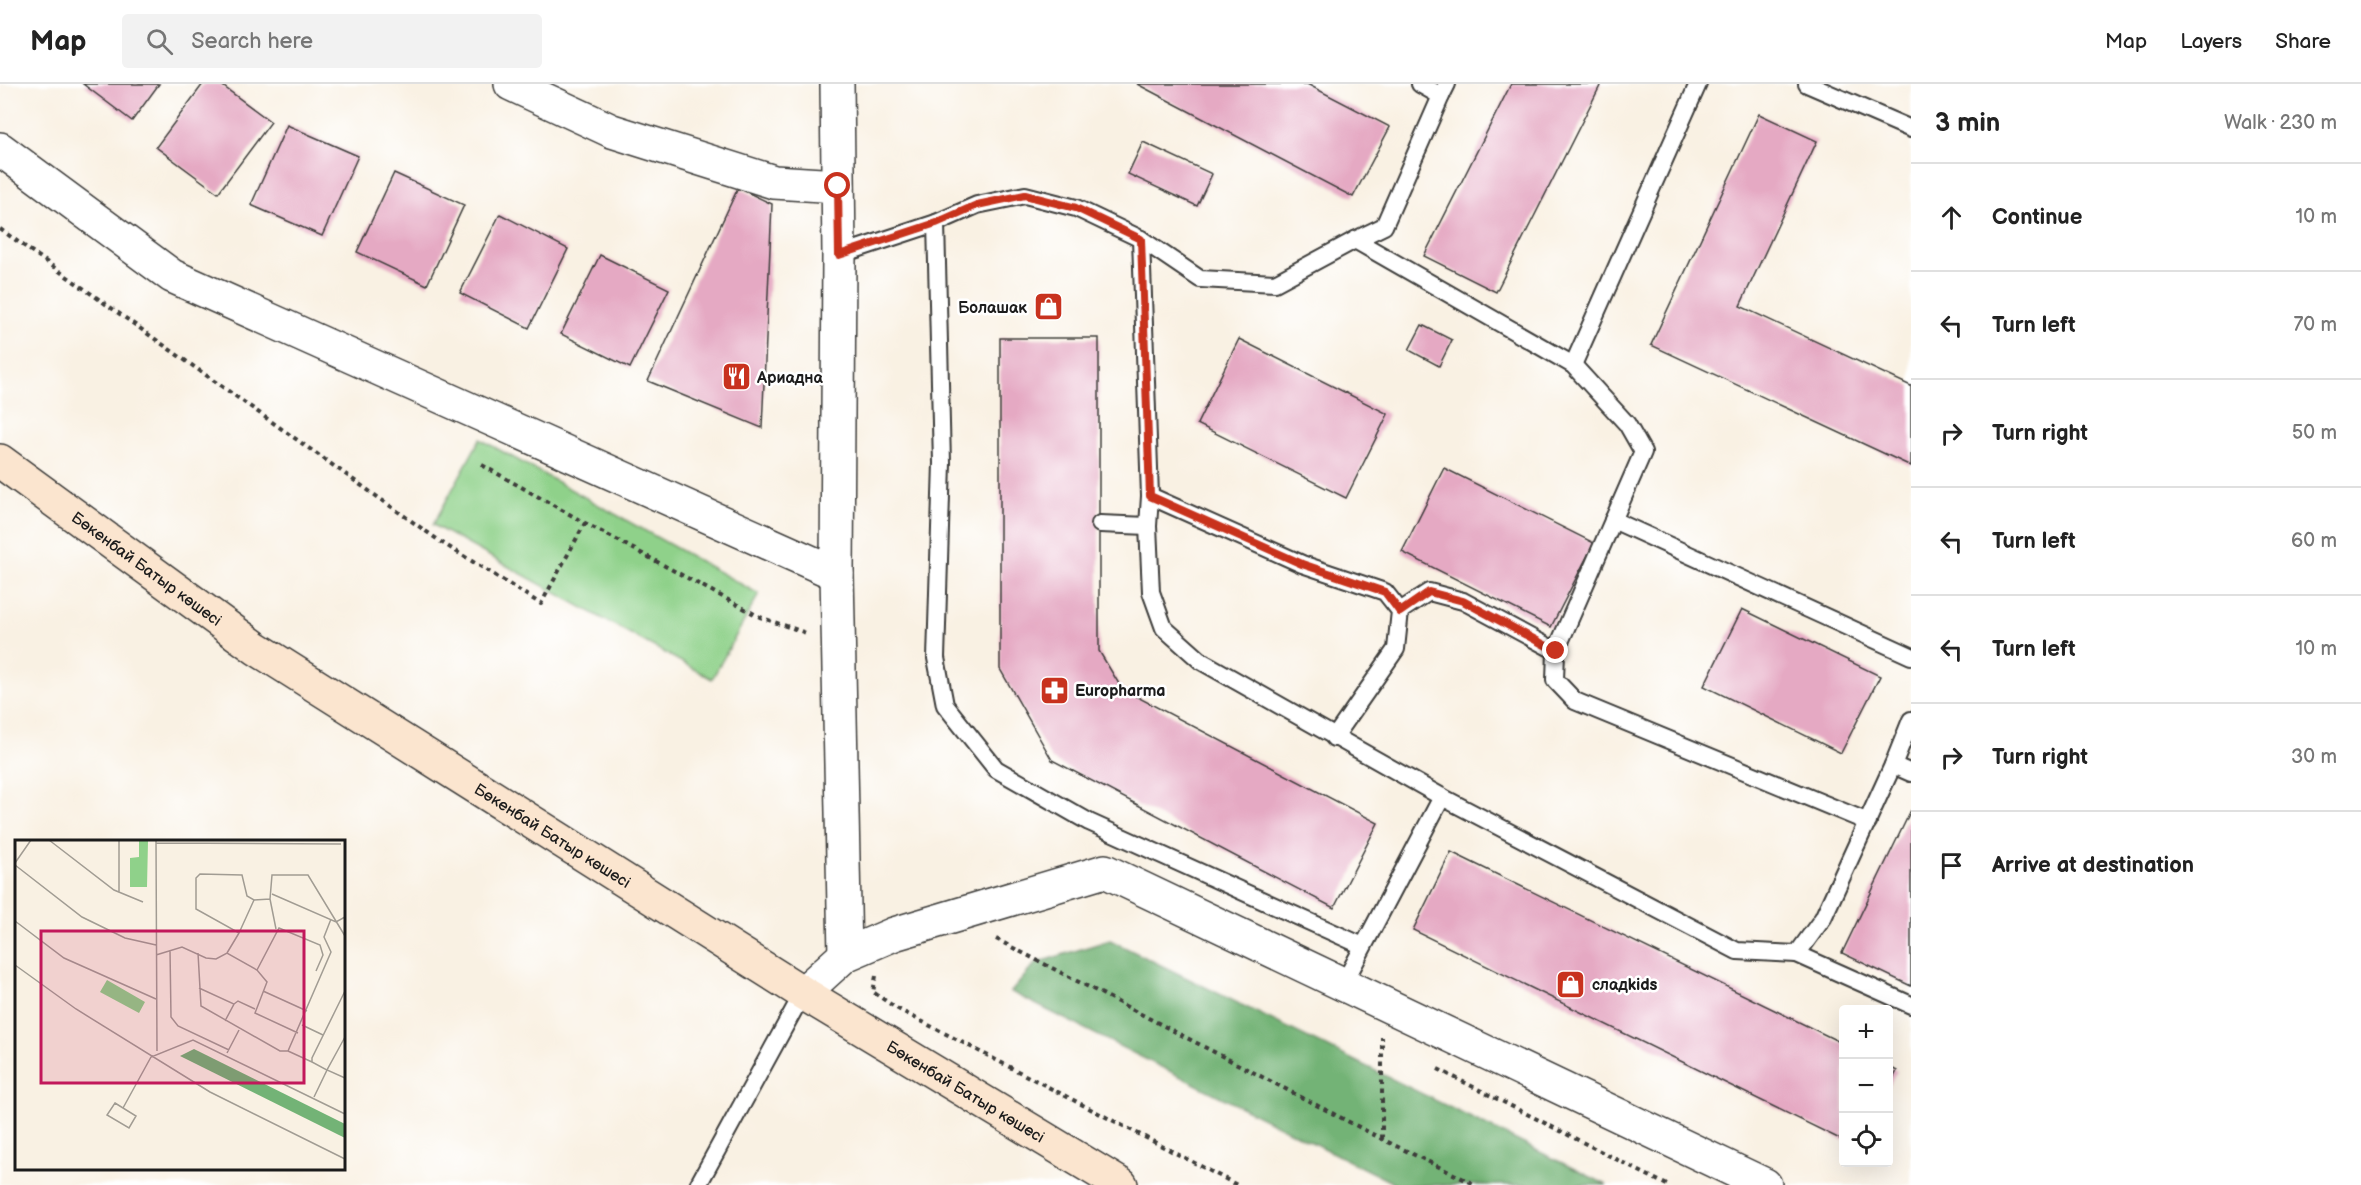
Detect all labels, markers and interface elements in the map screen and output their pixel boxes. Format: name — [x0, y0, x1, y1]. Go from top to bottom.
search box — [122, 14, 542, 68]
text: Map — [30, 25, 86, 58]
icon: search — [143, 25, 176, 58]
text: Search here — [191, 28, 313, 55]
text: Map — [2105, 29, 2147, 54]
text: Layers — [2180, 29, 2242, 54]
text: Share — [2275, 29, 2331, 54]
text: 3 min — [1935, 108, 2000, 139]
text: Walk · 230 m — [2224, 111, 2337, 135]
route start — [824, 172, 850, 198]
icon: ahead — [1935, 201, 1968, 234]
text: Continue — [1992, 204, 2082, 231]
text: 10 m — [2296, 205, 2337, 229]
shop icon: Болашак — [1032, 291, 1064, 323]
place label: Болашак — [958, 299, 1027, 318]
icon: left — [1935, 309, 1968, 342]
text: Turn left — [1992, 312, 2076, 339]
text: 70 m — [2293, 313, 2337, 337]
restaurant icon: Ариадна — [720, 361, 752, 393]
place label: Ариадна — [756, 369, 824, 388]
icon: right — [1935, 417, 1968, 450]
text: Turn right — [1992, 420, 2088, 447]
text: 50 m — [2292, 421, 2337, 445]
street label: Бөкенбай Батыр көшесі — [67, 508, 225, 631]
icon: left — [1935, 525, 1968, 558]
text: Turn left — [1992, 528, 2076, 555]
text: 60 m — [2291, 529, 2337, 553]
icon: left — [1935, 633, 1968, 666]
text: Turn left — [1992, 636, 2076, 663]
route end — [1542, 637, 1568, 663]
text: 10 m — [2296, 637, 2337, 661]
pharmacy icon: Europharma — [1038, 674, 1070, 706]
place label: Europharma — [1075, 682, 1166, 701]
icon: right — [1935, 741, 1968, 774]
text: Turn right — [1992, 744, 2088, 771]
text: 30 m — [2291, 745, 2337, 769]
street label: Бөкенбай Батыр көшесі — [470, 780, 634, 893]
inset map — [15, 840, 345, 1170]
icon: arrive — [1935, 849, 1968, 882]
text: Arrive at destination — [1992, 852, 2194, 879]
shop icon: сладkids — [1555, 968, 1587, 1000]
place label: сладkids — [1592, 976, 1657, 995]
map controls — [1839, 1005, 1893, 1167]
button: + — [1839, 1005, 1893, 1059]
street label: Бөкенбай Батыр көшесі — [883, 1038, 1048, 1148]
button: − — [1839, 1059, 1893, 1113]
button: locate — [1839, 1113, 1893, 1167]

